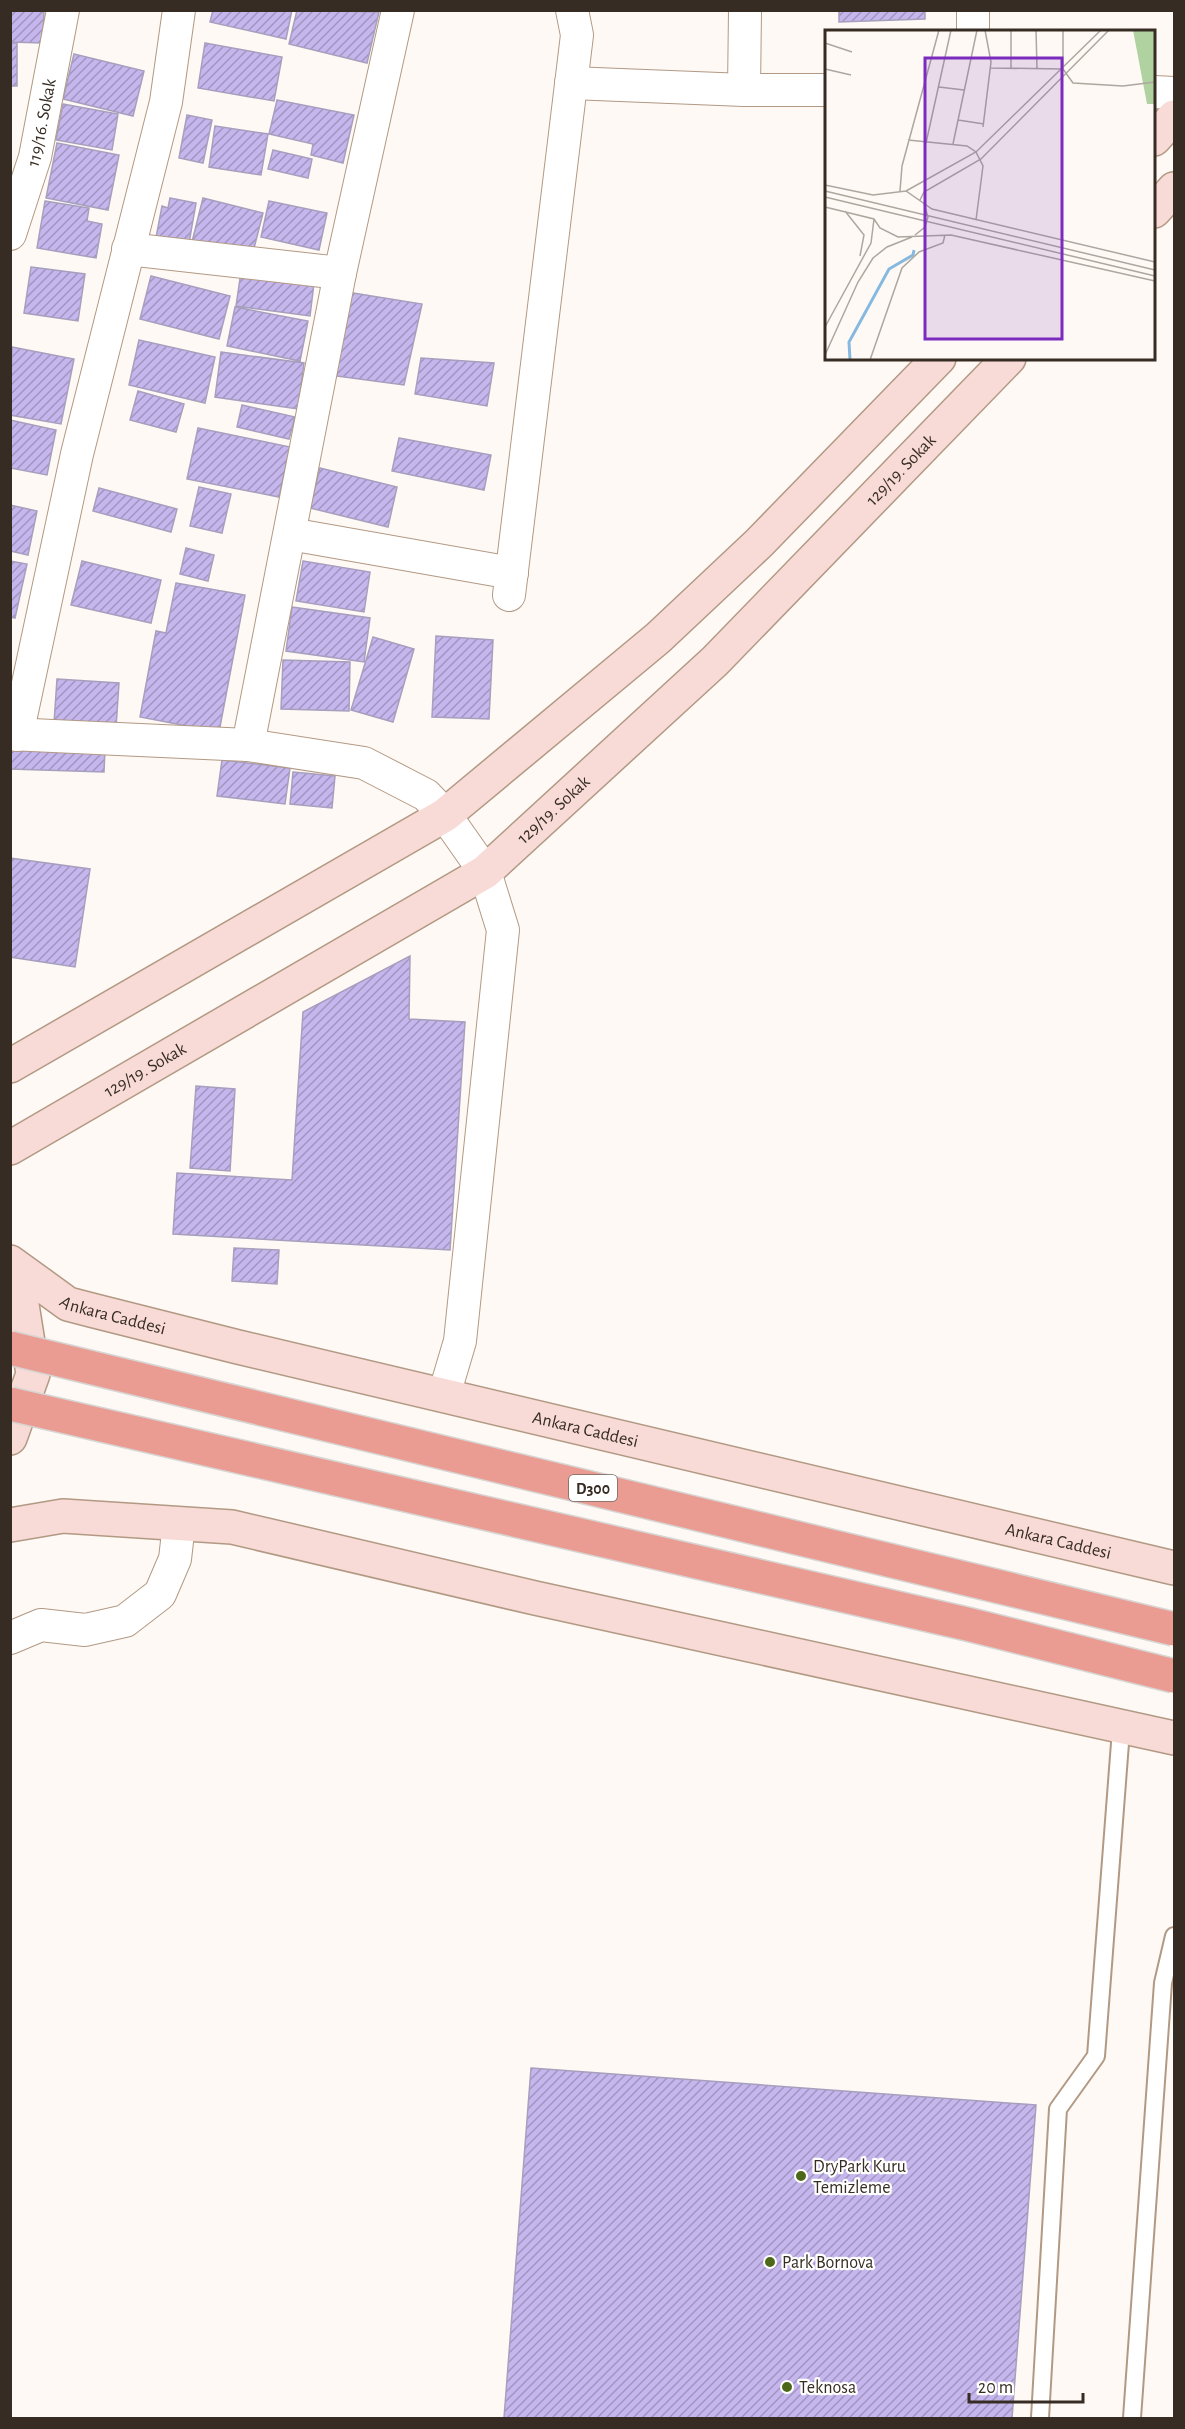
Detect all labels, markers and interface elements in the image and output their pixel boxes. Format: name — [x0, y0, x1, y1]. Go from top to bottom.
inset map — [825, 30, 1155, 360]
street label: 119/16. Sokak — [24, 76, 60, 169]
street label: 129/19. Sokak — [863, 431, 940, 509]
street label: 129/19. Sokak — [514, 772, 594, 848]
street label: 129/19. Sokak — [101, 1039, 190, 1101]
street label: Ankara Caddesi — [56, 1293, 167, 1338]
street label: Ankara Caddesi — [531, 1409, 640, 1451]
road number: D300 — [569, 1475, 617, 1501]
street label: Ankara Caddesi — [1004, 1521, 1113, 1563]
place label: DryPark Kuru Temizleme — [813, 2158, 906, 2197]
marker: DryPark Kuru Temizleme — [794, 2169, 808, 2183]
place label: Park Bornova — [782, 2254, 874, 2272]
marker: Park Bornova — [763, 2255, 777, 2269]
scale bar — [969, 2366, 1083, 2404]
place label: Teknosa — [799, 2379, 856, 2397]
text: 20 m — [978, 2379, 1013, 2397]
marker: Teknosa — [780, 2380, 794, 2394]

